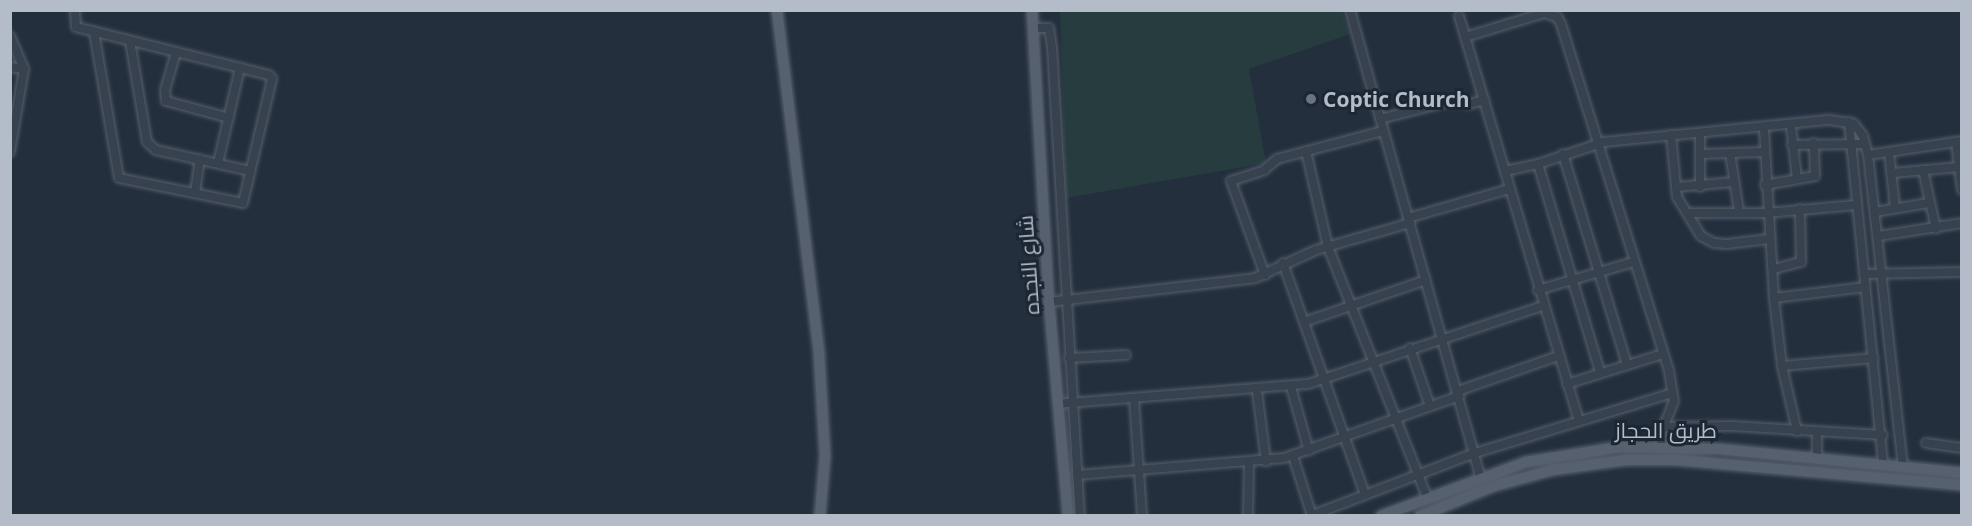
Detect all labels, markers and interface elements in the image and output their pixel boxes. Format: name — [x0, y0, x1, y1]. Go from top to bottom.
place label: Coptic Church — [1323, 86, 1470, 112]
marker: Coptic Church — [1304, 92, 1318, 106]
street label: شارع النجده — [1012, 214, 1044, 316]
street label: طريق الحجاز — [1615, 417, 1717, 443]

